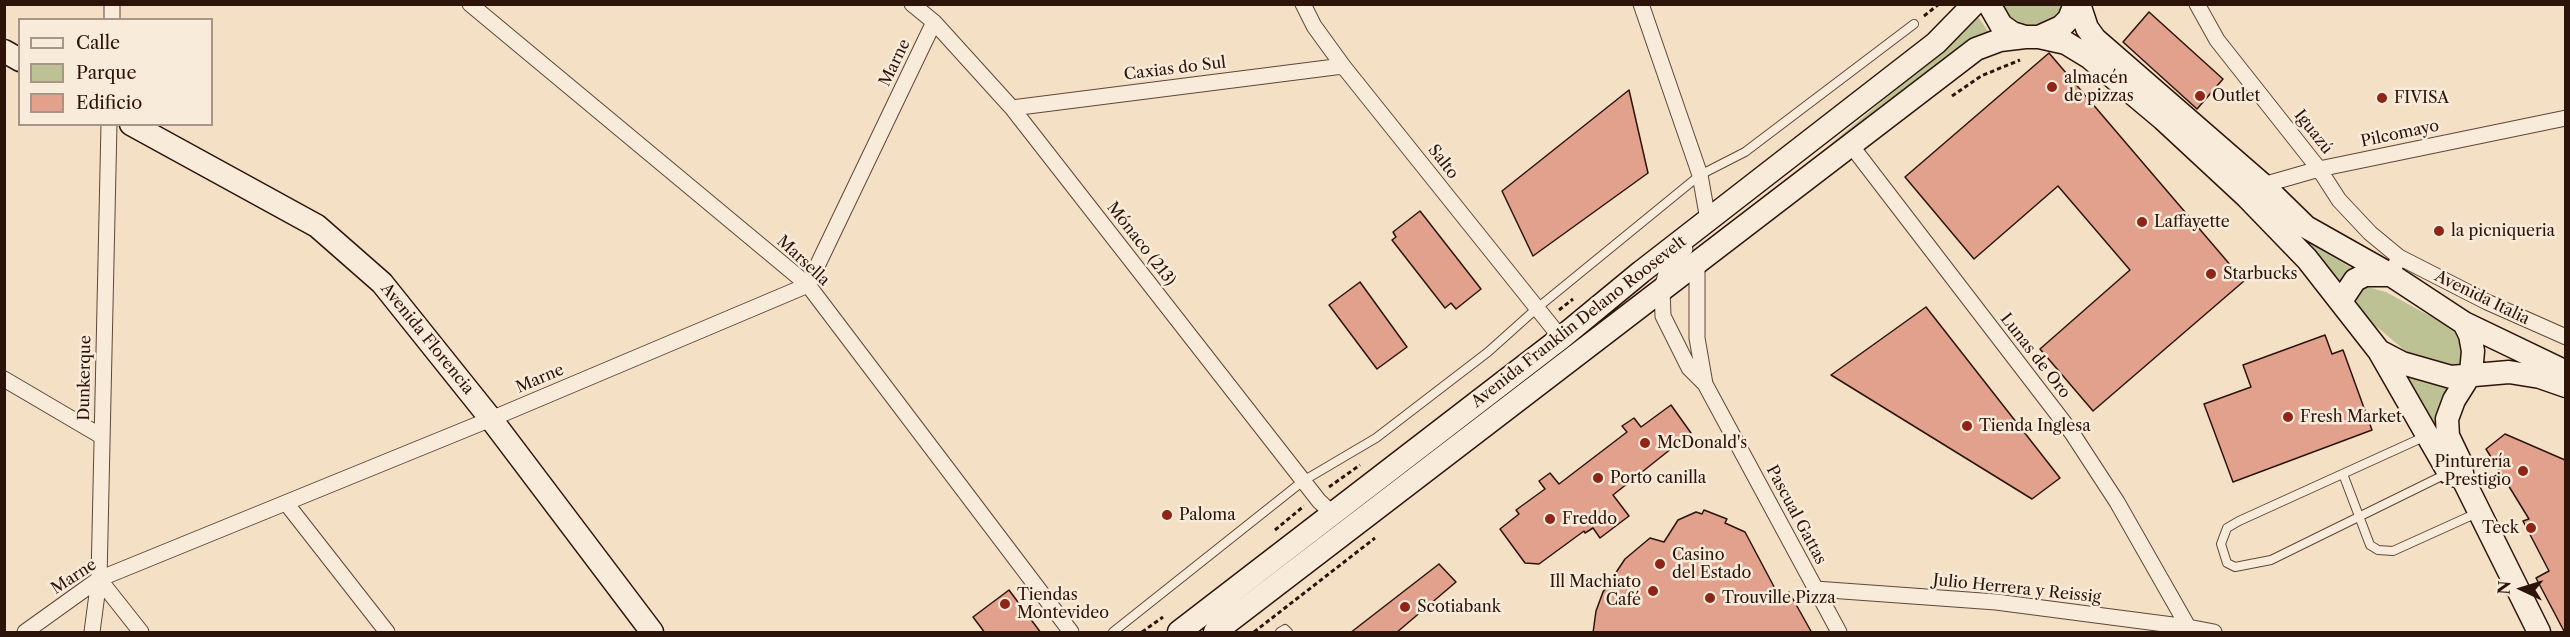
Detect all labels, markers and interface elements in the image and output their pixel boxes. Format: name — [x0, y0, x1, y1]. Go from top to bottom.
legend — [18, 18, 213, 126]
text: Calle — [76, 32, 120, 54]
street label: Marne — [875, 36, 915, 90]
street label: Caxias do Sul — [1123, 53, 1227, 85]
text: Parque — [76, 62, 137, 84]
place label: almacén de pizzas — [2064, 68, 2134, 106]
marker: almacén de pizzas — [2045, 80, 2059, 94]
place label: Outlet — [2212, 86, 2260, 106]
place label: FIVISA — [2394, 88, 2449, 108]
marker: Outlet — [2193, 89, 2207, 103]
marker: FIVISA — [2375, 91, 2389, 105]
text: Edificio — [76, 92, 142, 114]
street label: Iguazú — [2290, 106, 2336, 158]
street label: Pilcomayo — [2359, 116, 2441, 152]
street label: Salto — [1424, 141, 1462, 183]
street label: Mónaco (213) — [1102, 198, 1180, 290]
place label: Laffayette — [2154, 212, 2230, 232]
marker: Laffayette — [2135, 215, 2149, 229]
place label: la picniqueria — [2451, 221, 2555, 241]
marker: la picniqueria — [2432, 224, 2446, 238]
street label: Marsella — [773, 232, 833, 290]
street label: Avenida Franklin Delano Roosevelt — [1468, 232, 1690, 412]
place label: Starbucks — [2223, 264, 2298, 284]
marker: Starbucks — [2204, 267, 2218, 281]
street label: Avenida Italia — [2431, 267, 2533, 329]
street label: Avenida Florencia — [376, 280, 478, 398]
street label: Lunas de Oro — [1996, 310, 2074, 402]
street label: Dunkerque — [75, 335, 95, 421]
street label: Marne — [513, 360, 567, 398]
place label: Fresh Market — [2300, 407, 2402, 427]
marker: Fresh Market — [2281, 410, 2295, 424]
place label: Tienda Inglesa — [1979, 416, 2091, 436]
marker: Tienda Inglesa — [1960, 419, 1974, 433]
place label: McDonald's — [1657, 433, 1747, 453]
marker: McDonald's — [1638, 436, 1652, 450]
place label: Pinturería Prestigio — [2434, 452, 2511, 490]
street label: Pascual Gattas — [1762, 462, 1830, 568]
marker: Pinturería Prestigio — [2516, 464, 2530, 478]
place label: Porto canilla — [1610, 468, 1706, 488]
marker: Porto canilla — [1591, 471, 1605, 485]
place label: Paloma — [1179, 505, 1236, 525]
marker: Paloma — [1160, 508, 1174, 522]
place label: Freddo — [1562, 509, 1617, 529]
marker: Freddo — [1543, 512, 1557, 526]
place label: Teck — [2482, 518, 2519, 538]
marker: Teck — [2524, 521, 2538, 535]
place label: Casino del Estado — [1672, 545, 1751, 583]
street label: Marne — [48, 555, 100, 599]
marker: Casino del Estado — [1653, 557, 1667, 571]
north arrow — [2492, 559, 2552, 619]
street label: Julio Herrera y Reissig — [1932, 571, 2102, 607]
place label: Ill Machiato Café — [1550, 572, 1641, 610]
text: N — [2494, 580, 2515, 595]
marker: Ill Machiato Café — [1646, 584, 1660, 598]
place label: Tiendas Montevideo — [1017, 585, 1109, 623]
place label: Trouville Pizza — [1722, 588, 1836, 608]
marker: Trouville Pizza — [1703, 591, 1717, 605]
marker: Tiendas Montevideo — [998, 597, 1012, 611]
place label: Scotiabank — [1417, 597, 1501, 617]
marker: Scotiabank — [1398, 600, 1412, 614]

